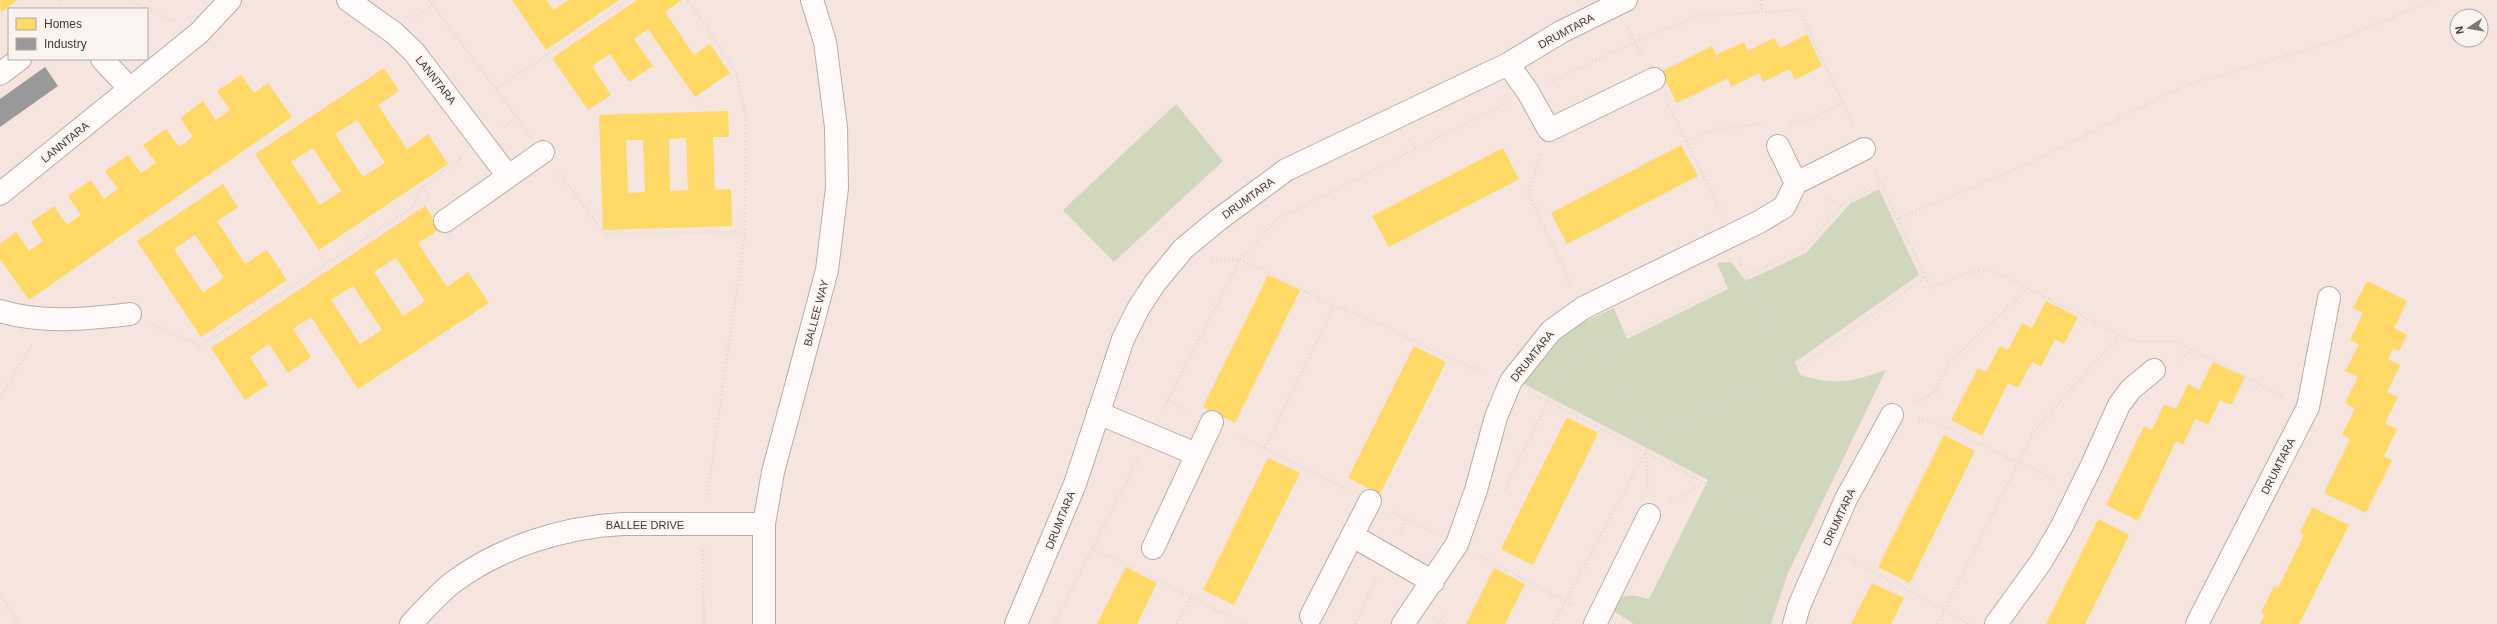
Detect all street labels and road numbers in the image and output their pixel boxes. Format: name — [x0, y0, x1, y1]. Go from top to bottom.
street label: DRUMTARA — [1536, 11, 1597, 51]
street label: LANNTARA — [413, 54, 459, 107]
street label: LANNTARA — [39, 119, 92, 165]
street label: DRUMTARA — [1220, 175, 1277, 221]
street label: BALLEE WAY — [801, 278, 831, 348]
street label: DRUMTARA — [1508, 328, 1556, 384]
street label: DRUMTARA — [2259, 435, 2298, 496]
street label: DRUMTARA — [1821, 486, 1858, 547]
street label: DRUMTARA — [1043, 489, 1077, 551]
street label: BALLEE DRIVE — [606, 519, 684, 531]

